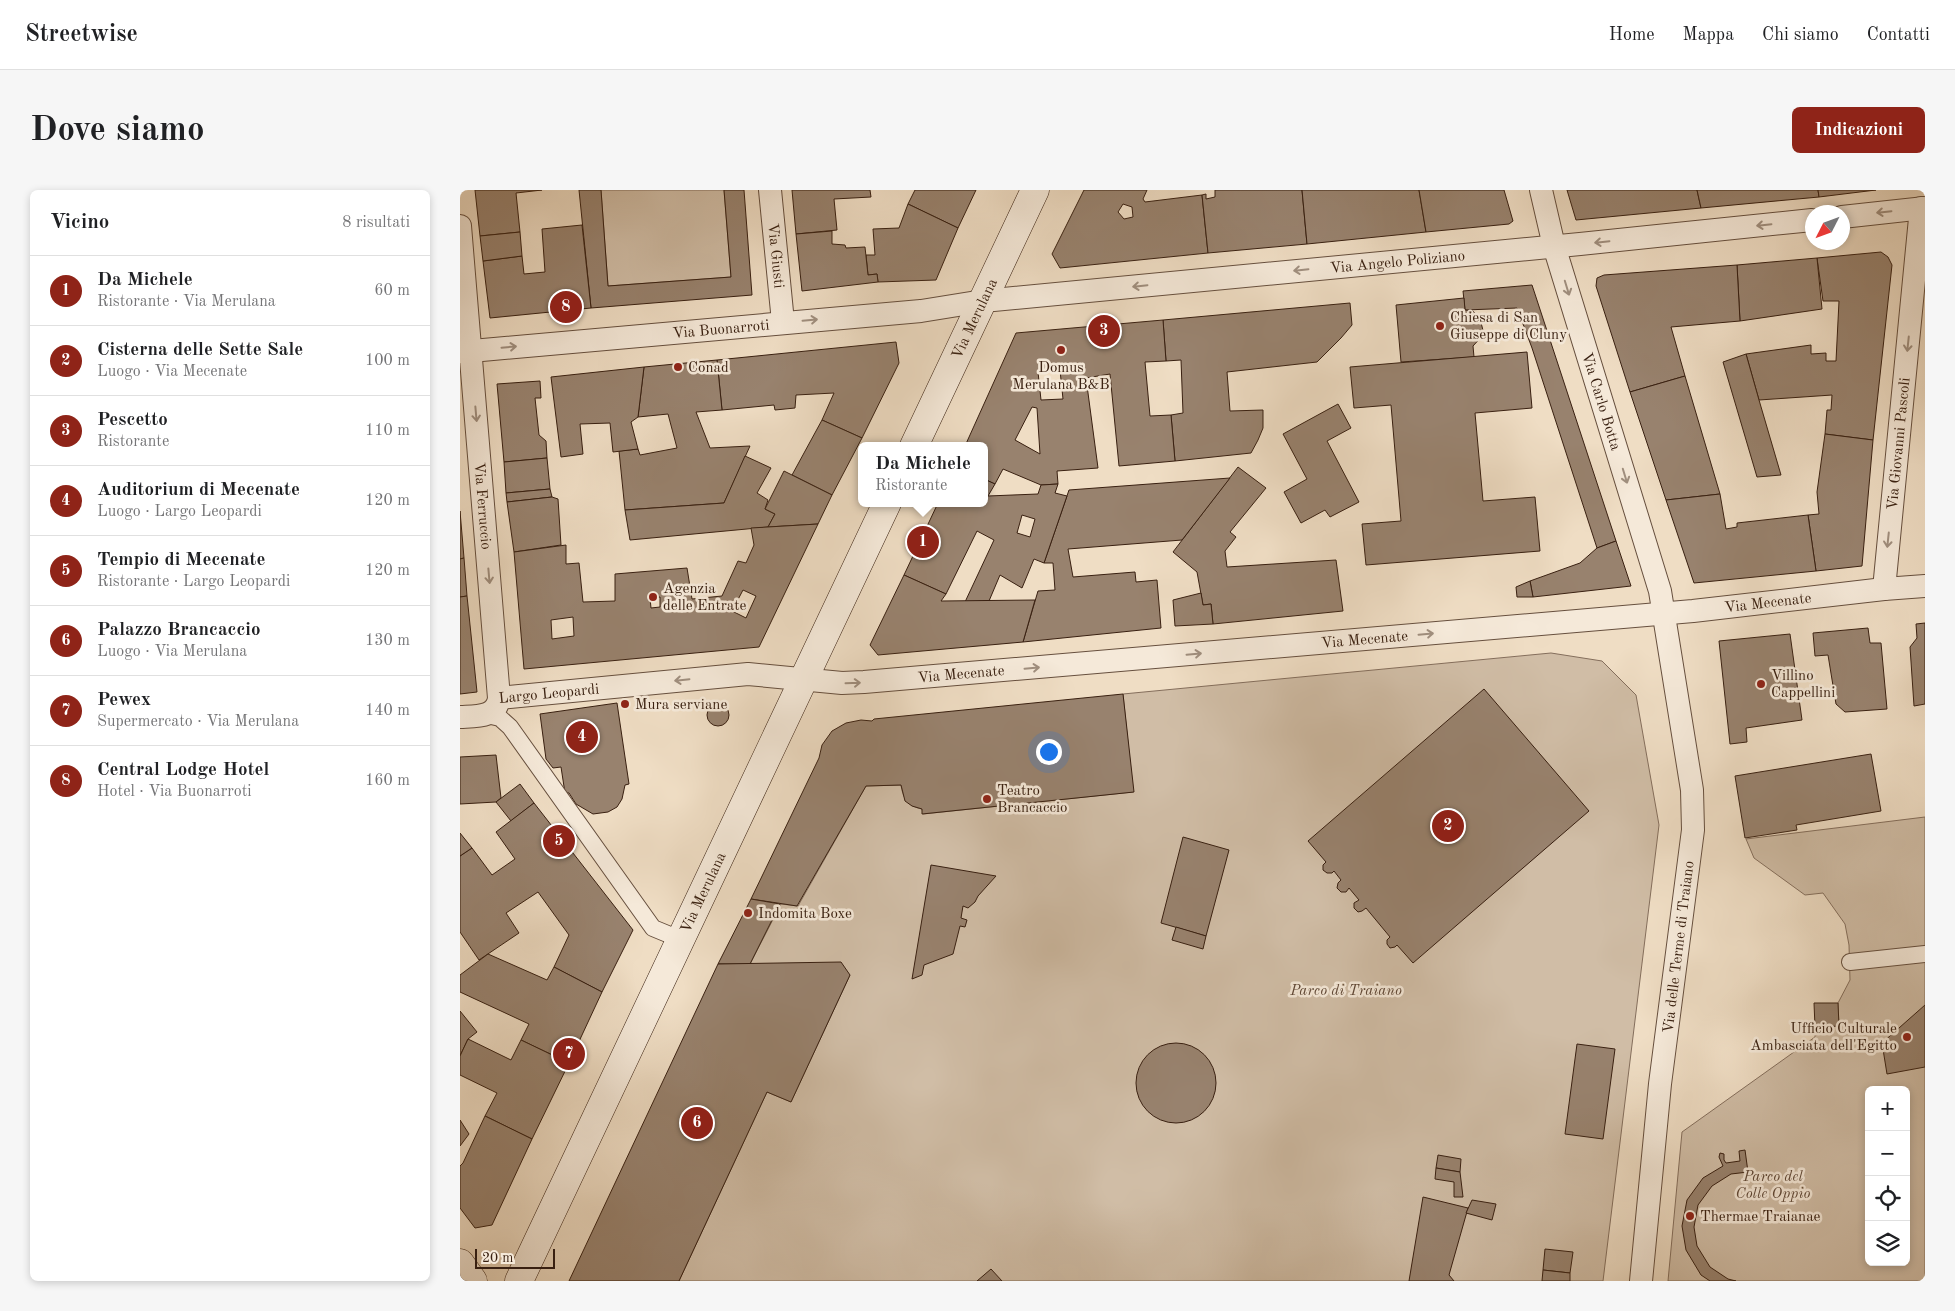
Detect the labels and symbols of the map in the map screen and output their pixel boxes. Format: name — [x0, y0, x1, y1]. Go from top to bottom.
north arrow — [1805, 205, 1850, 250]
one-way arrow — [1876, 207, 1892, 217]
one-way arrow — [1756, 220, 1772, 230]
street label: Via Giusti — [764, 223, 786, 289]
one-way arrow — [1595, 237, 1611, 247]
street label: Via Angelo Poliziano — [1329, 249, 1466, 277]
one-way arrow — [1294, 266, 1310, 275]
street label: Via Merulana — [950, 276, 1001, 362]
one-way arrow — [1563, 279, 1573, 295]
one-way arrow — [1132, 281, 1148, 291]
pin: 8 — [550, 288, 582, 326]
place label: Chiesa di San Giuseppe di Cluny — [1450, 311, 1567, 343]
pin: 3 — [1088, 312, 1120, 350]
one-way arrow — [801, 315, 817, 324]
street label: Via Buonarroti — [672, 319, 770, 342]
marker: Chiesa di San Giuseppe di Cluny — [1434, 320, 1446, 332]
one-way arrow — [1903, 336, 1913, 352]
one-way arrow — [500, 342, 516, 352]
marker: Domus Merulana B&B — [1055, 344, 1067, 356]
street label: Via Carlo Botta — [1578, 351, 1623, 453]
marker: Conad — [672, 361, 684, 373]
place label: Conad — [688, 361, 729, 376]
place label: Domus Merulana B&B — [1012, 361, 1110, 393]
street label: Via Giovanni Pascoli — [1886, 377, 1914, 511]
one-way arrow — [471, 406, 481, 422]
street label: Via Ferruccio — [471, 462, 493, 550]
one-way arrow — [1621, 468, 1631, 484]
pin: 1 — [907, 523, 939, 561]
one-way arrow — [1883, 532, 1893, 548]
one-way arrow — [484, 568, 494, 584]
place label: Agenzia delle Entrate — [663, 582, 746, 614]
marker: Agenzia delle Entrate — [647, 591, 659, 603]
street label: Via Mecenate — [1724, 591, 1812, 616]
street label: Via Mecenate — [1321, 629, 1409, 652]
one-way arrow — [1417, 629, 1433, 639]
one-way arrow — [1186, 649, 1202, 659]
one-way arrow — [1024, 663, 1040, 673]
street label: Via Mecenate — [917, 664, 1005, 686]
place label: Villino Cappellini — [1771, 669, 1835, 701]
one-way arrow — [675, 675, 691, 685]
one-way arrow — [844, 678, 860, 687]
marker: Villino Cappellini — [1755, 678, 1767, 690]
street label: Largo Leopardi — [498, 682, 600, 707]
marker: Mura serviane — [619, 698, 631, 710]
place label: Mura serviane — [635, 698, 727, 713]
pin: 4 — [566, 718, 598, 756]
your location — [1036, 739, 1062, 765]
place label: Teatro Brancaccio — [997, 784, 1068, 816]
marker: Teatro Brancaccio — [981, 793, 993, 805]
pin: 2 — [1432, 807, 1464, 845]
pin: 5 — [543, 822, 575, 860]
street label: Via Merulana — [679, 850, 730, 936]
street label: Via delle Terme di Traiano — [1661, 860, 1698, 1034]
marker: Indomita Boxe — [742, 907, 754, 919]
place label: Indomita Boxe — [758, 907, 852, 922]
park label: Parco di Traiano — [1289, 984, 1402, 999]
place label: Ufficio Culturale Ambasciata dell'Egitto — [1750, 1022, 1897, 1054]
marker: Ufficio Culturale Ambasciata dell'Egitto — [1901, 1031, 1913, 1043]
pin: 7 — [553, 1035, 585, 1073]
pin: 6 — [681, 1104, 713, 1142]
park label: Parco del Colle Oppio — [1736, 1170, 1810, 1202]
marker: Thermae Traianae — [1684, 1210, 1696, 1222]
place label: Thermae Traianae — [1700, 1210, 1821, 1225]
scale bar — [475, 1246, 555, 1269]

